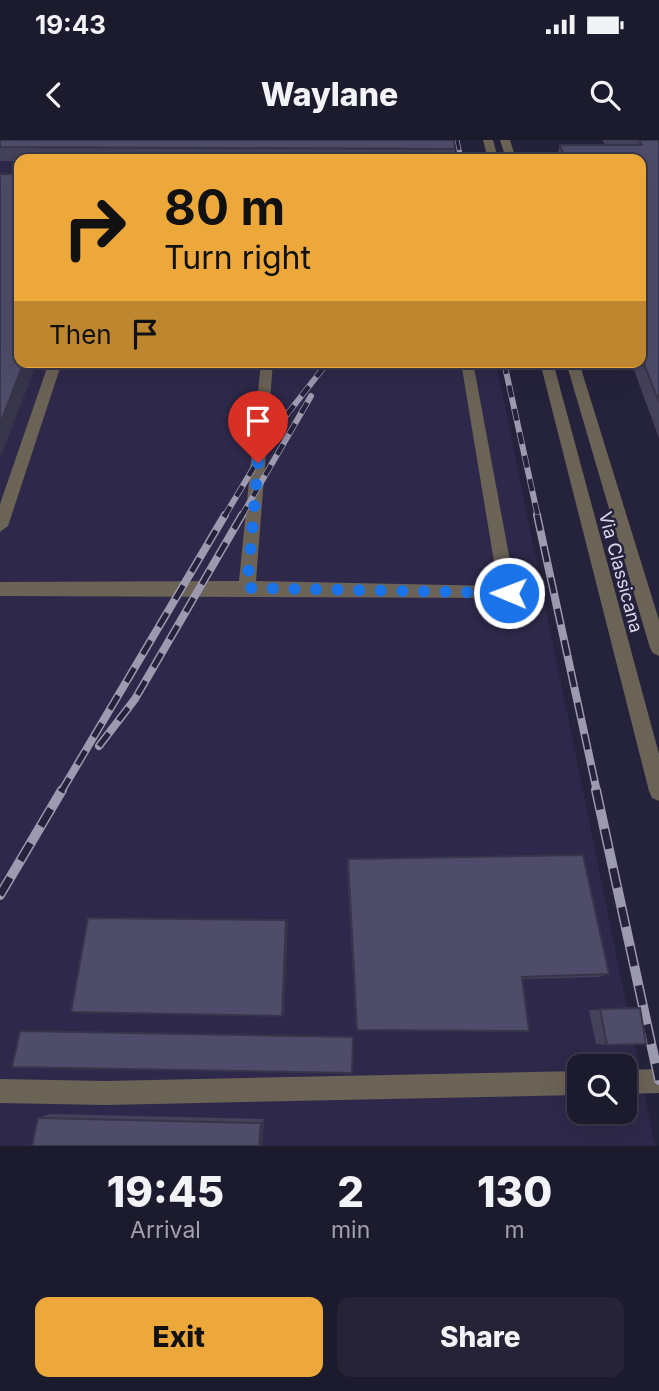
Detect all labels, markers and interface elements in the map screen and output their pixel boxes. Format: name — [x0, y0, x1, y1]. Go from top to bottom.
text: 19:43 — [35, 9, 106, 40]
text: Waylane — [261, 75, 398, 114]
icon: back — [35, 76, 73, 114]
icon: search — [586, 76, 624, 114]
text: 80 m — [164, 178, 285, 237]
icon: right — [49, 182, 140, 273]
text: Turn right — [164, 238, 311, 277]
icon: arrive — [126, 315, 164, 353]
text: Then — [49, 319, 112, 350]
pin — [228, 391, 288, 463]
icon: arrive — [239, 402, 277, 440]
street label: Via Classicana — [595, 509, 647, 635]
position arrow — [472, 556, 546, 630]
map controls — [567, 1054, 637, 1124]
button: search — [567, 1054, 637, 1124]
text: 19:45 — [107, 1166, 224, 1217]
text: 2 — [337, 1166, 364, 1217]
text: 130 — [477, 1166, 552, 1217]
text: Arrival — [130, 1216, 201, 1244]
text: min — [331, 1216, 370, 1244]
text: m — [505, 1216, 525, 1244]
button: Exit — [35, 1297, 323, 1377]
button: Share — [337, 1297, 624, 1377]

